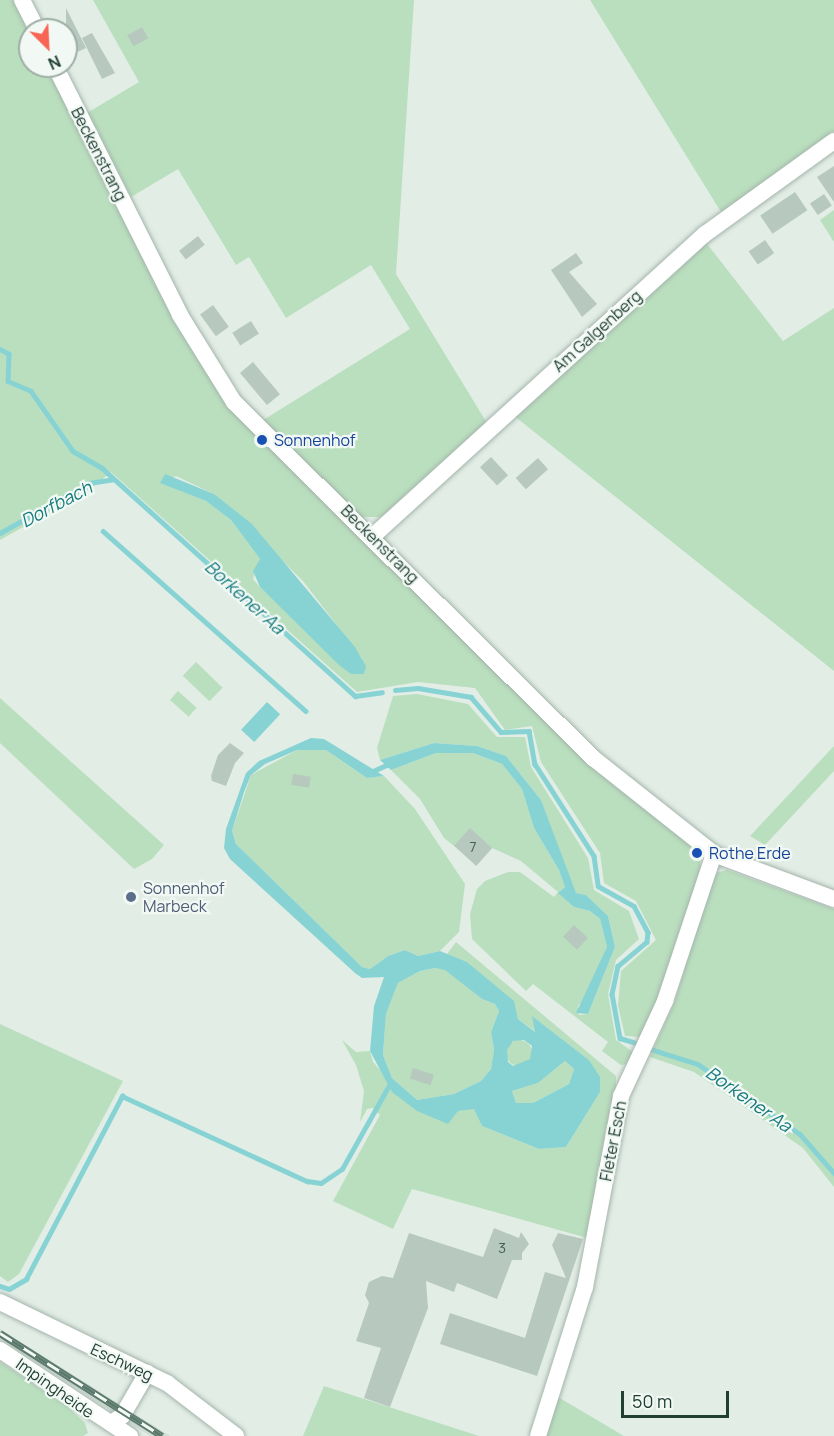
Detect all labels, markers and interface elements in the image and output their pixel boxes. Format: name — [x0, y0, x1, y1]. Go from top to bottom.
north arrow — [18, 18, 78, 78]
text: N — [45, 50, 64, 75]
street label: Beckenstrang — [67, 104, 131, 204]
street label: Am Galgenberg — [549, 286, 645, 376]
place label: Sonnenhof — [274, 430, 356, 450]
marker: Sonnenhof — [255, 433, 269, 447]
water label: Dorfbach — [17, 476, 95, 532]
street label: Beckenstrang — [337, 501, 423, 587]
water label: Borkener Aa — [201, 556, 289, 638]
house number: 7 — [469, 839, 477, 855]
place label: Rothe Erde — [709, 843, 791, 863]
marker: Rothe Erde — [690, 846, 704, 860]
place label: Sonnenhof Marbeck — [143, 878, 225, 916]
marker: Sonnenhof Marbeck — [124, 890, 138, 904]
water label: Borkener Aa — [702, 1062, 796, 1136]
street label: Fleter Esch — [596, 1099, 630, 1183]
house number: 3 — [498, 1240, 506, 1256]
street label: Eschweg — [88, 1339, 156, 1385]
street label: Impingheide — [12, 1354, 98, 1422]
scale bar — [624, 1379, 732, 1417]
text: 50 m — [632, 1389, 672, 1413]

